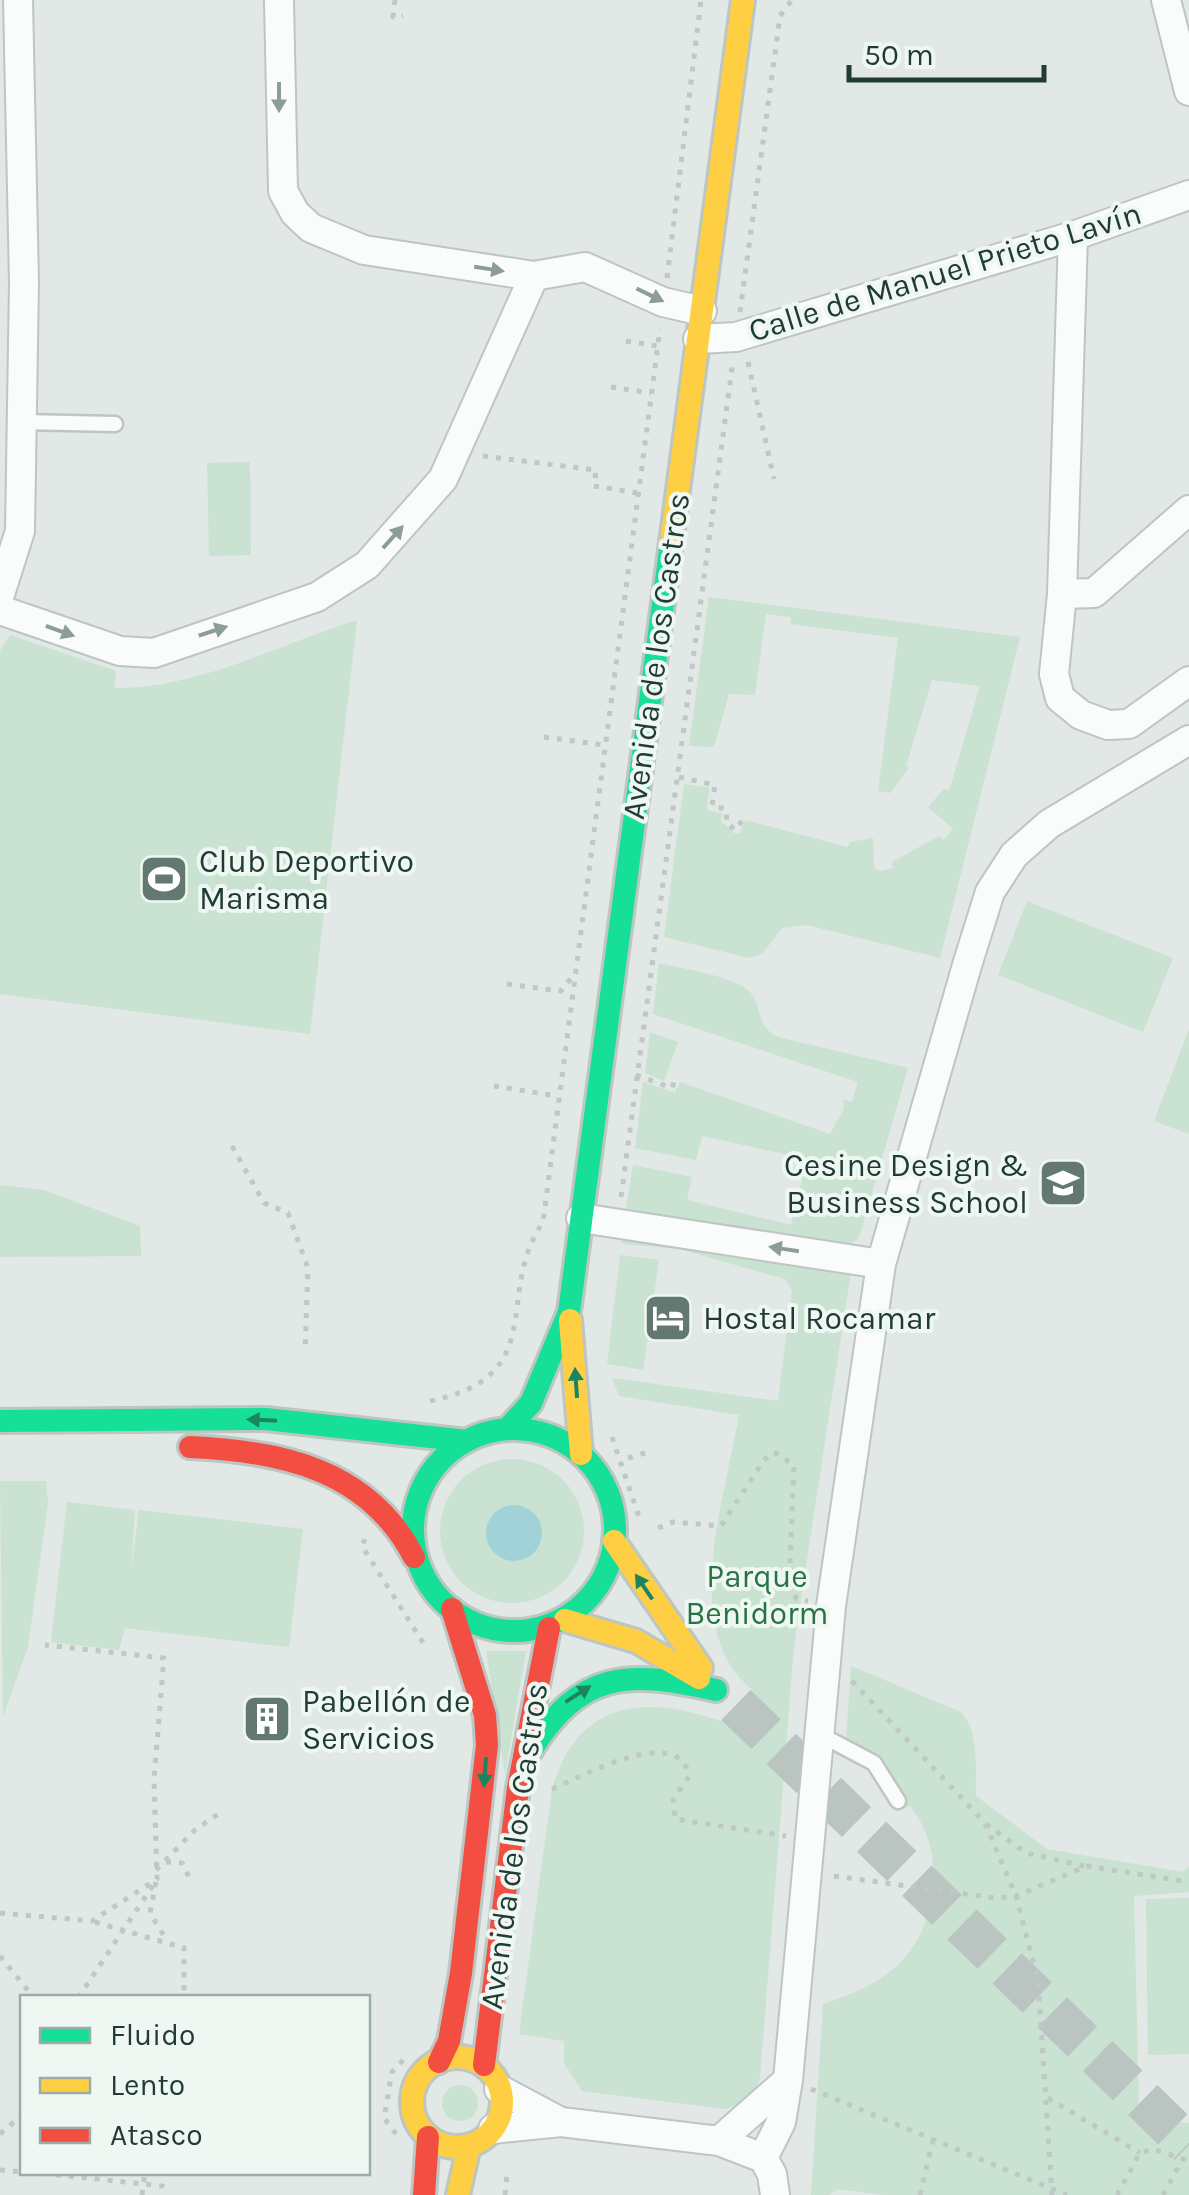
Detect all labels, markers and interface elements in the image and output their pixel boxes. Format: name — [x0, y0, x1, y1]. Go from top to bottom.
scale bar — [849, 20, 1044, 82]
text: 50 m — [864, 37, 934, 73]
one-way arrow — [271, 82, 287, 114]
street label: Calle de Manuel Prieto Lavín — [744, 195, 1146, 349]
one-way arrow — [474, 262, 506, 277]
one-way arrow — [636, 287, 665, 304]
street label: Avenida de los Castros — [615, 491, 697, 821]
one-way arrow — [381, 525, 404, 549]
one-way arrow — [199, 623, 229, 638]
one-way arrow — [45, 624, 75, 639]
place label: Club Deportivo Marisma — [199, 843, 414, 917]
sports icon: Club Deportivo Marisma — [138, 853, 190, 905]
place label: Cesine Design & Business School — [784, 1147, 1028, 1221]
school or university icon: Cesine Design & Business School — [1037, 1157, 1089, 1209]
one-way arrow — [768, 1241, 800, 1256]
hotel icon: Hostal Rocamar — [642, 1292, 694, 1344]
place label: Hostal Rocamar — [703, 1300, 936, 1337]
one-way arrow — [568, 1367, 584, 1399]
one-way arrow — [245, 1412, 277, 1428]
park label: Parque Benidorm — [685, 1558, 829, 1632]
one-way arrow — [635, 1573, 654, 1600]
street label: Avenida de los Castros — [473, 1681, 555, 2011]
place label: Pabellón de Servicios — [302, 1683, 470, 1757]
one-way arrow — [564, 1686, 591, 1704]
building icon: Pabellón de Servicios — [241, 1693, 293, 1745]
one-way arrow — [477, 1756, 493, 1788]
legend — [20, 1995, 370, 2175]
text: Fluido — [110, 2017, 195, 2053]
text: Lento — [110, 2067, 185, 2103]
text: Atasco — [110, 2117, 203, 2153]

